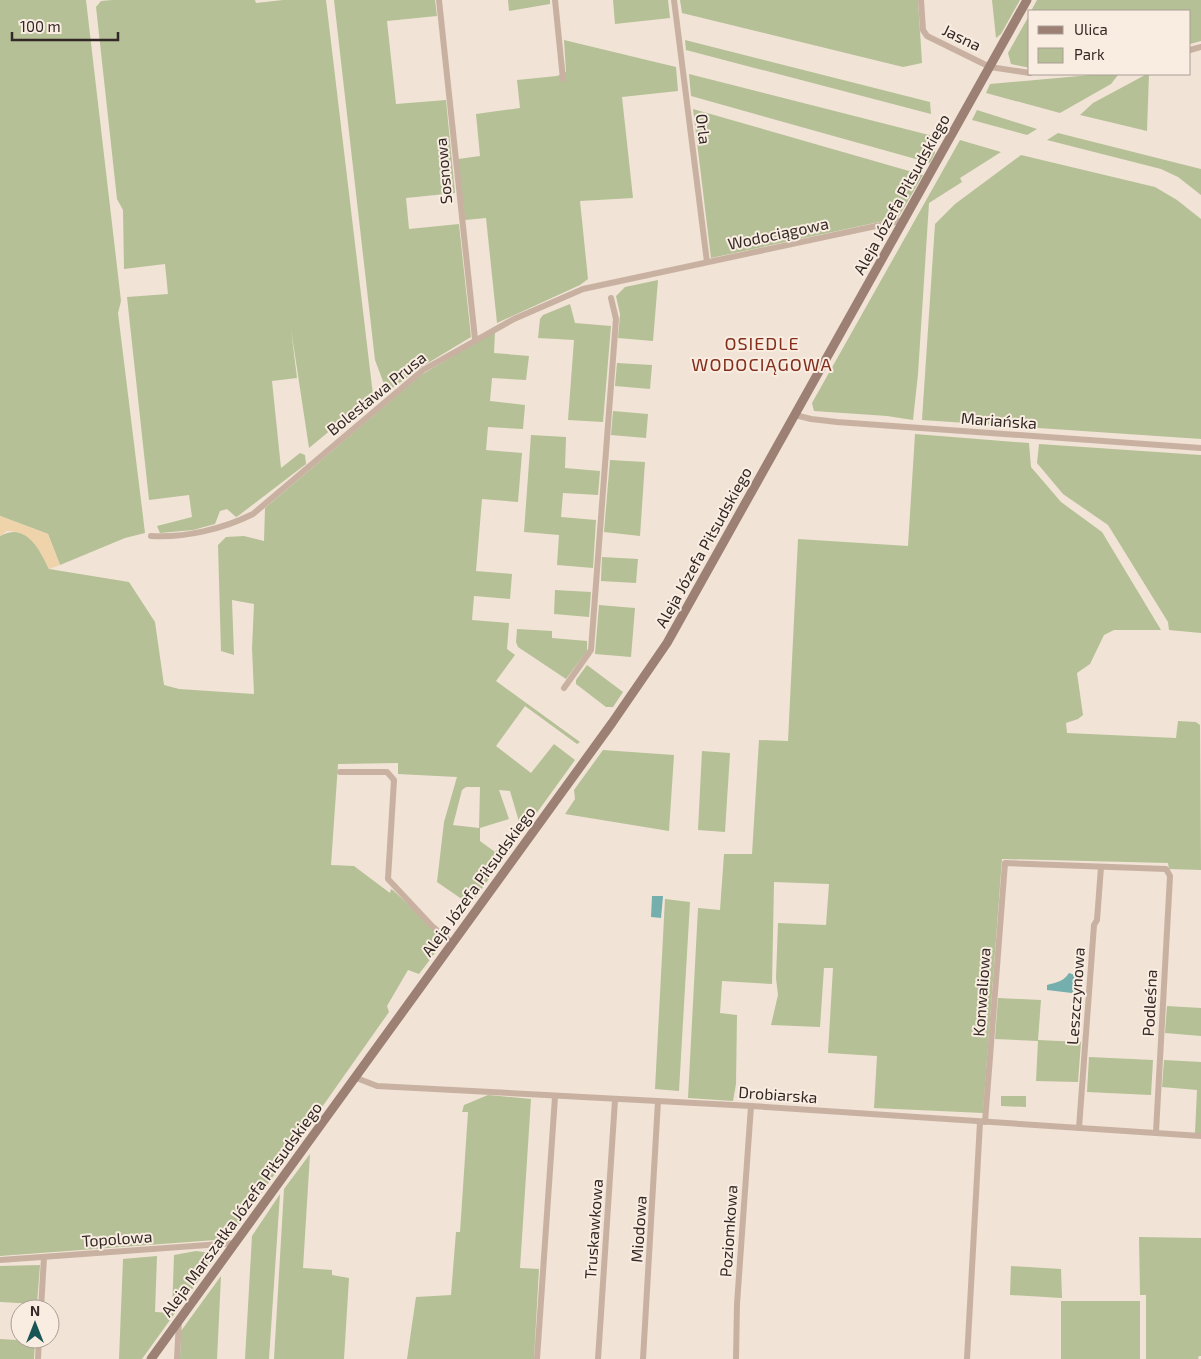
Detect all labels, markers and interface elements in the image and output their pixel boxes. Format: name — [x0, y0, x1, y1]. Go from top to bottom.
scale bar — [12, 10, 119, 42]
legend — [1028, 10, 1191, 75]
text: 100 m — [20, 17, 61, 35]
street label: Jasna — [940, 20, 984, 54]
text: Ulica — [1074, 20, 1108, 38]
text: Park — [1074, 45, 1105, 63]
street label: Aleja Józefa Piłsudskiego — [849, 110, 954, 278]
street label: Orla — [693, 113, 715, 145]
street label: Sosnowa — [431, 137, 455, 205]
street label: Wodociągowa — [726, 213, 830, 253]
district label: OSIEDLE WODOCIĄGOWA — [691, 332, 833, 375]
street label: Bolesława Prusa — [323, 347, 429, 439]
street label: Mariańska — [960, 408, 1038, 432]
street label: Aleja Józefa Piłsudskiego — [651, 463, 756, 631]
street label: Aleja Józefa Piłsudskiego — [417, 802, 540, 960]
street label: Konwaliowa — [968, 947, 994, 1037]
street label: Leszczynowa — [1062, 947, 1088, 1045]
street label: Podleśna — [1138, 969, 1160, 1037]
street label: Drobiarska — [738, 1082, 818, 1106]
street label: Aleja Marszałka Józefa Piłsudskiego — [157, 1098, 326, 1321]
street label: Truskawkowa — [580, 1178, 606, 1280]
street label: Poziomkowa — [715, 1184, 741, 1278]
street label: Miodowa — [626, 1195, 650, 1263]
street label: Topolowa — [81, 1226, 153, 1250]
north arrow — [10, 1299, 60, 1349]
text: N — [30, 1302, 40, 1319]

